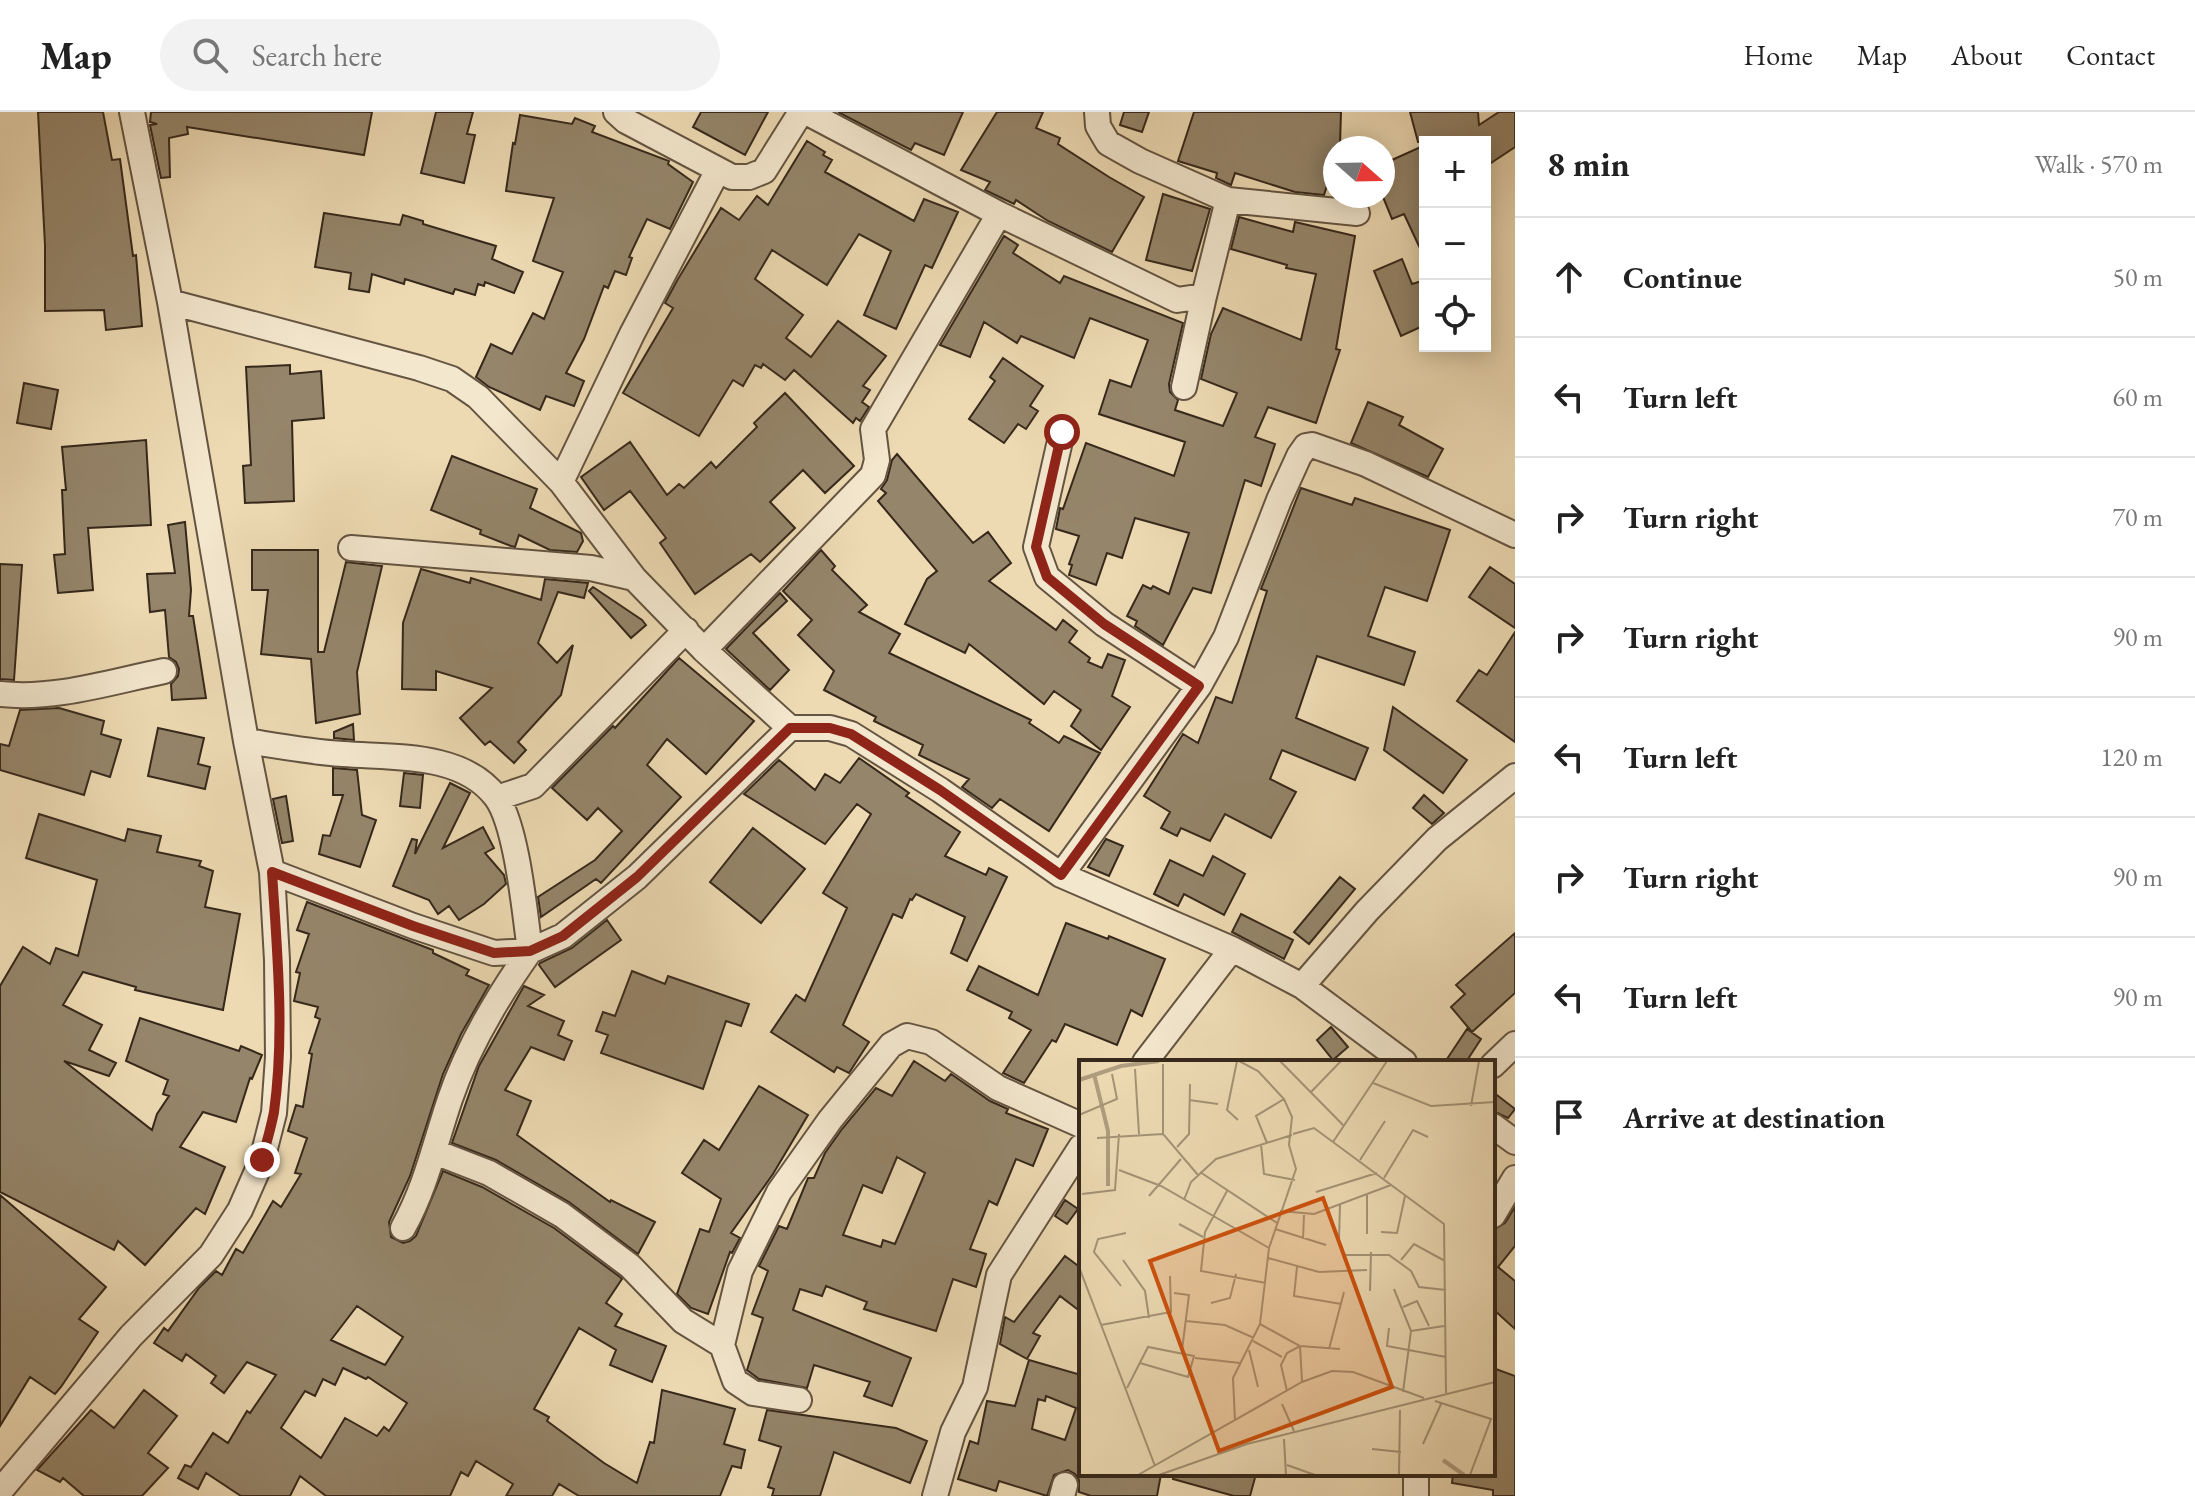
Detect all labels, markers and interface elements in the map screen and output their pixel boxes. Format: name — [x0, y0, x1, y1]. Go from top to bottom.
search box — [160, 19, 720, 91]
text: Map — [40, 31, 112, 80]
icon: search — [188, 33, 232, 77]
text: Search here — [252, 36, 382, 75]
text: Home — [1743, 37, 1813, 73]
text: Map — [1857, 37, 1907, 73]
text: About — [1951, 37, 2022, 73]
text: Contact — [2066, 37, 2155, 73]
north arrow — [1323, 136, 1395, 208]
map controls — [1419, 136, 1491, 352]
button: + — [1419, 136, 1491, 208]
text: 8 min — [1547, 142, 1630, 186]
text: Walk · 570 m — [2035, 147, 2163, 181]
button: − — [1419, 208, 1491, 280]
icon: ahead — [1547, 255, 1591, 299]
text: Continue — [1623, 258, 1742, 297]
text: 50 m — [2113, 260, 2163, 294]
button: locate — [1419, 280, 1491, 352]
icon: left — [1547, 375, 1591, 419]
text: Turn left — [1623, 378, 1737, 417]
text: 60 m — [2113, 380, 2163, 414]
route start — [1044, 414, 1080, 450]
icon: right — [1547, 495, 1591, 539]
text: Turn right — [1623, 498, 1759, 537]
text: 70 m — [2113, 500, 2163, 534]
icon: right — [1547, 615, 1591, 659]
text: Turn right — [1623, 618, 1759, 657]
text: 90 m — [2113, 620, 2163, 654]
icon: left — [1547, 735, 1591, 779]
text: Turn left — [1623, 738, 1737, 777]
text: 120 m — [2100, 740, 2163, 774]
icon: right — [1547, 855, 1591, 899]
text: Turn right — [1623, 858, 1759, 897]
text: 90 m — [2113, 860, 2163, 894]
icon: left — [1547, 975, 1591, 1019]
text: Turn left — [1623, 978, 1737, 1017]
text: 90 m — [2113, 980, 2163, 1014]
inset map — [1079, 1060, 1495, 1476]
icon: arrive — [1547, 1095, 1591, 1139]
text: Arrive at destination — [1623, 1098, 1885, 1137]
route end — [244, 1142, 280, 1178]

